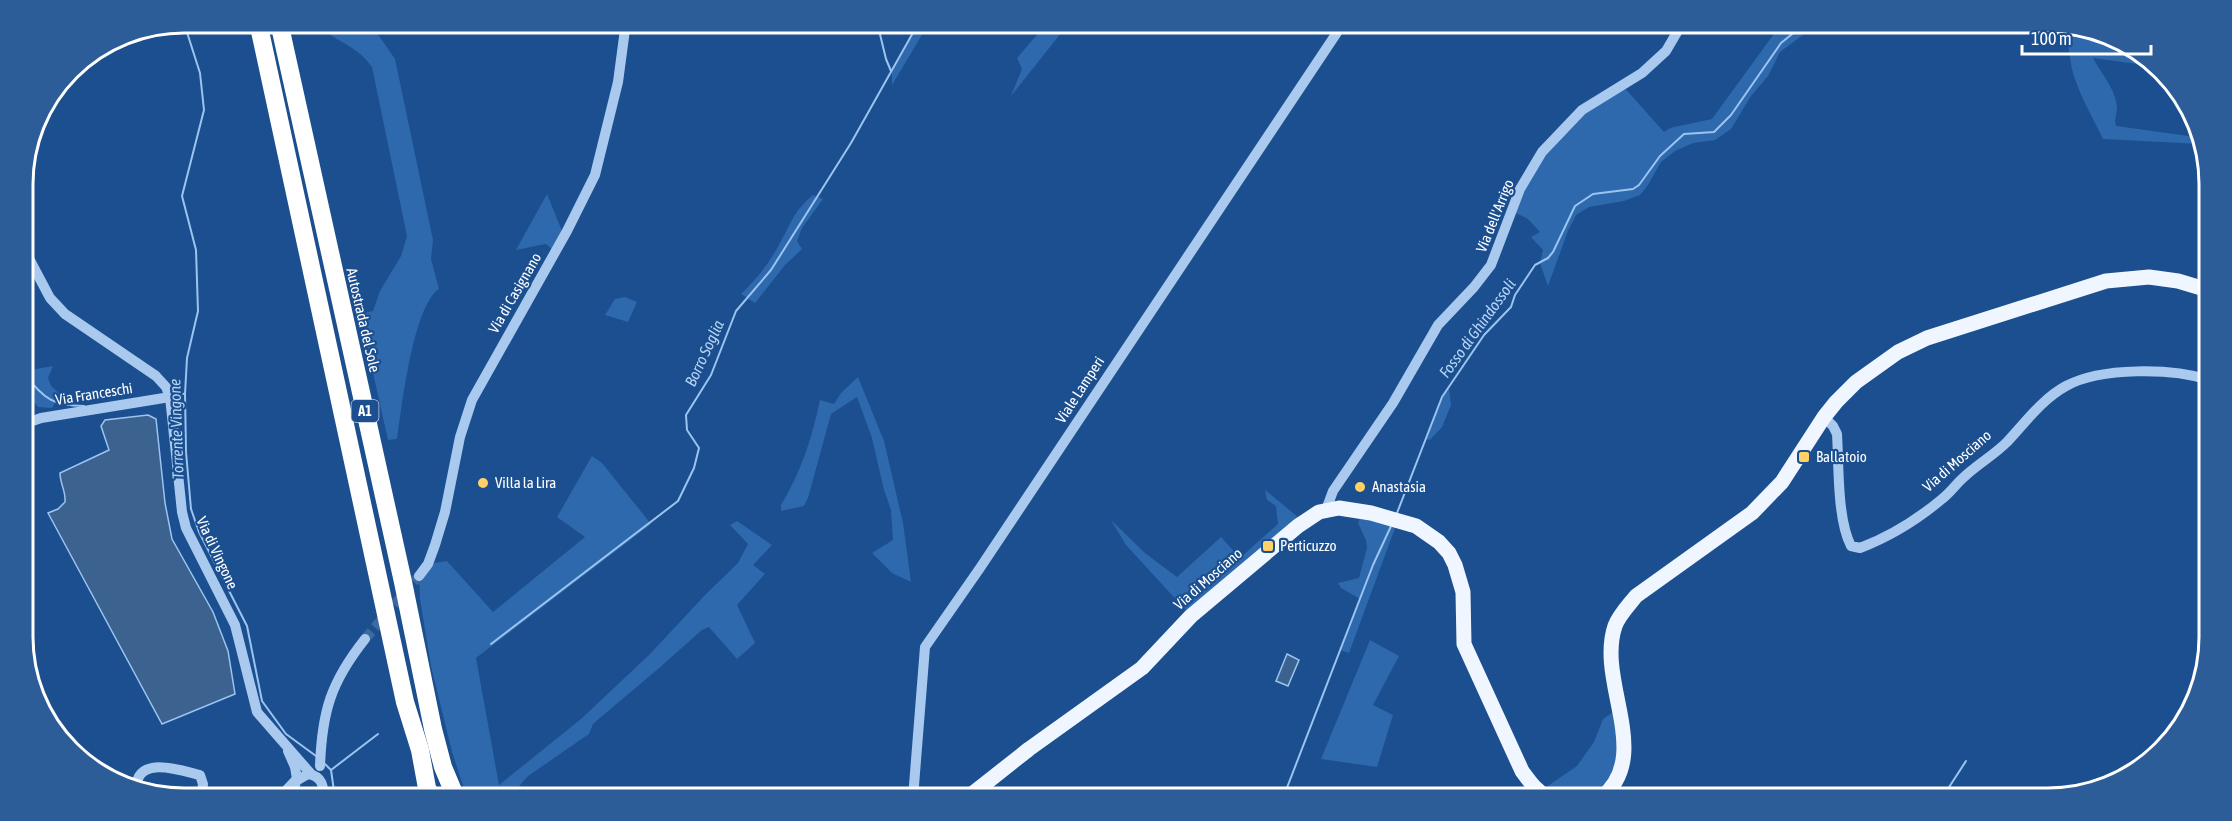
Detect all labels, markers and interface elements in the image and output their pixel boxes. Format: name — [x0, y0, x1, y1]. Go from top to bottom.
scale bar — [2022, 18, 2151, 56]
text: 100 m — [2031, 28, 2072, 49]
street label: Via dell'Arrigo — [1472, 177, 1517, 255]
street label: Via di Casignano — [485, 250, 544, 336]
street label: Autostrada del Sole — [343, 266, 384, 374]
water label: Fosso di Ghindossoli — [1435, 275, 1519, 381]
water label: Borro Soglia — [681, 317, 728, 389]
street label: Viale Lamperi — [1052, 353, 1107, 426]
water label: Torrente Vingone — [165, 378, 188, 480]
street label: Via Franceschi — [54, 379, 134, 408]
road number: A1 — [352, 400, 378, 422]
street label: Via di Mosciano — [1919, 426, 1994, 495]
place label: Ballatoio — [1816, 448, 1867, 465]
marker: Ballatoio — [1797, 450, 1811, 464]
place label: Villa la Lira — [495, 474, 556, 491]
marker: Villa la Lira — [476, 476, 490, 490]
place label: Anastasia — [1372, 478, 1426, 495]
marker: Anastasia — [1353, 480, 1367, 494]
street label: Via di Vingone — [193, 514, 242, 592]
place label: Perticuzzo — [1280, 537, 1337, 554]
marker: Perticuzzo — [1261, 539, 1275, 553]
street label: Via di Mosciano — [1170, 544, 1245, 613]

